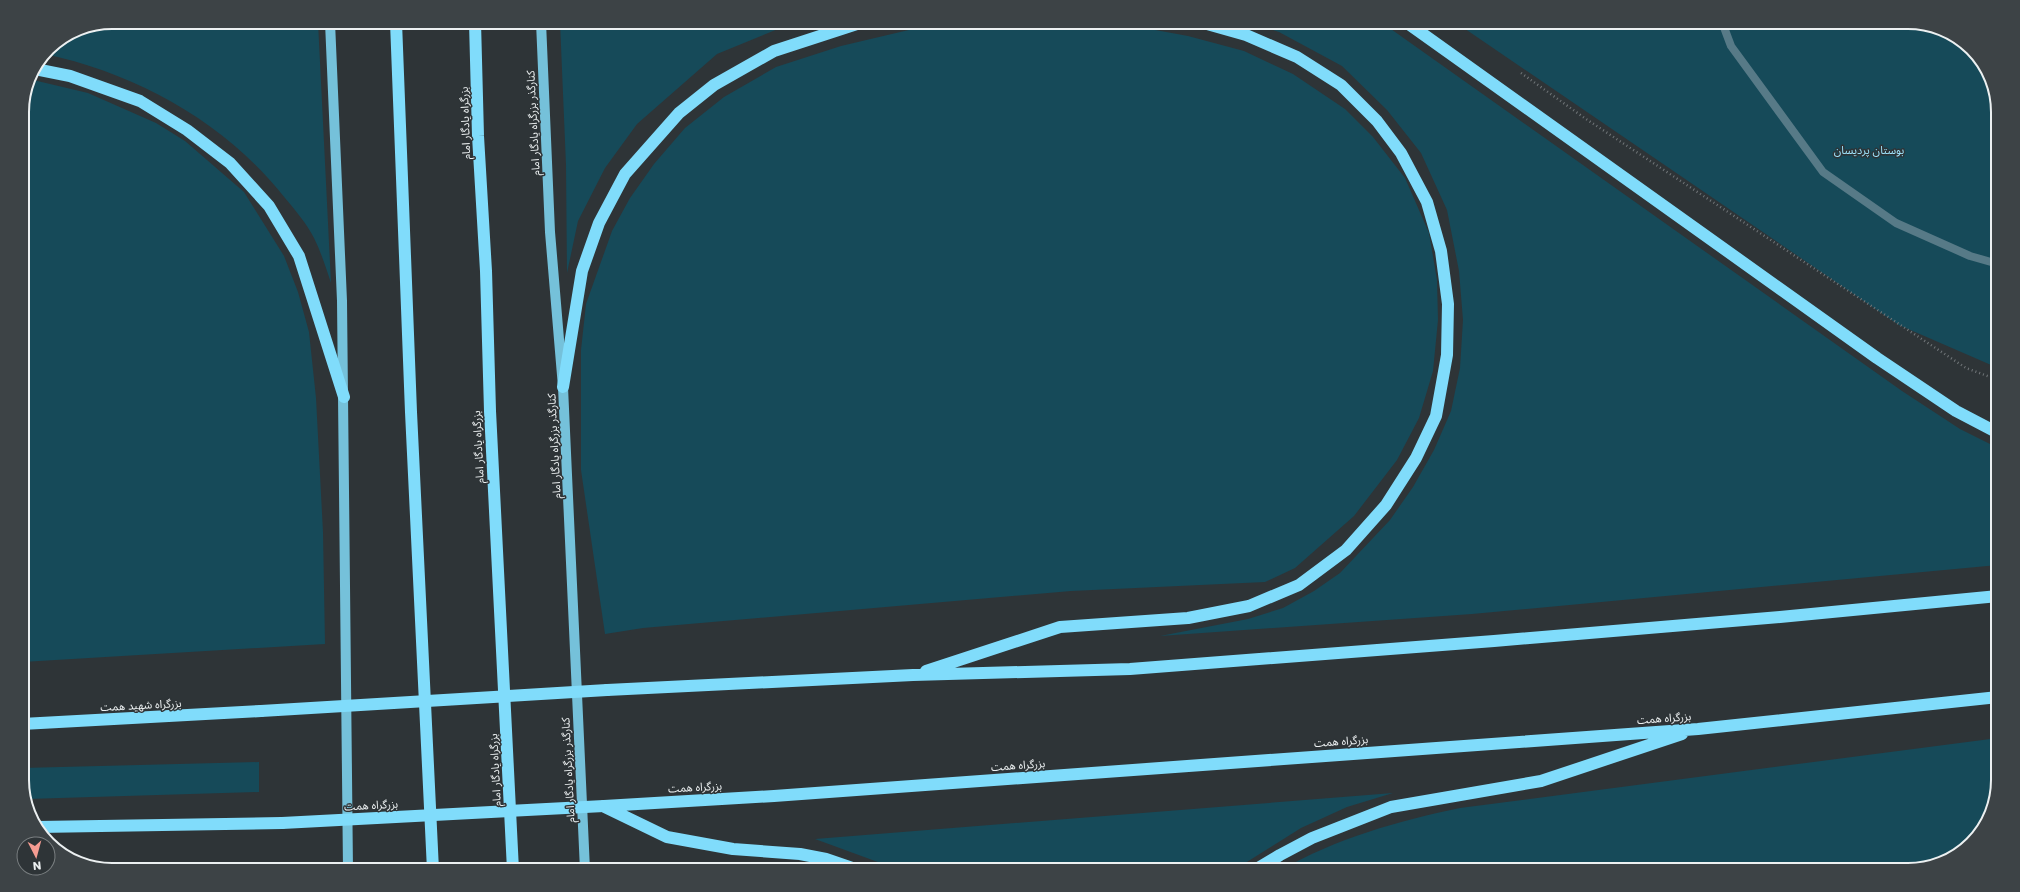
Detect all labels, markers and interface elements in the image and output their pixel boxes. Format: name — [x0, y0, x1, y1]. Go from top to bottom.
street label: کنارگذر بزرگراه یادگار امام — [522, 70, 544, 176]
street label: بزرگراه یادگار امام — [456, 86, 474, 160]
park label: بوستان پردیسان — [1834, 142, 1904, 158]
street label: کنارگذر بزرگراه یادگار امام — [543, 393, 565, 499]
street label: بزرگراه یادگار امام — [468, 410, 488, 484]
street label: بزرگراه شهید همت — [100, 695, 182, 715]
street label: بزرگراه همت — [1636, 708, 1692, 728]
street label: کنارگذر بزرگراه یادگار امام — [557, 717, 579, 823]
street label: بزرگراه همت — [1313, 731, 1369, 751]
street label: بزرگراه یادگار امام — [485, 733, 505, 807]
street label: بزرگراه همت — [990, 755, 1046, 775]
street label: بزرگراه همت — [668, 778, 723, 796]
street label: بزرگراه همت — [344, 796, 399, 814]
north arrow — [16, 836, 56, 876]
text: N — [32, 858, 42, 874]

